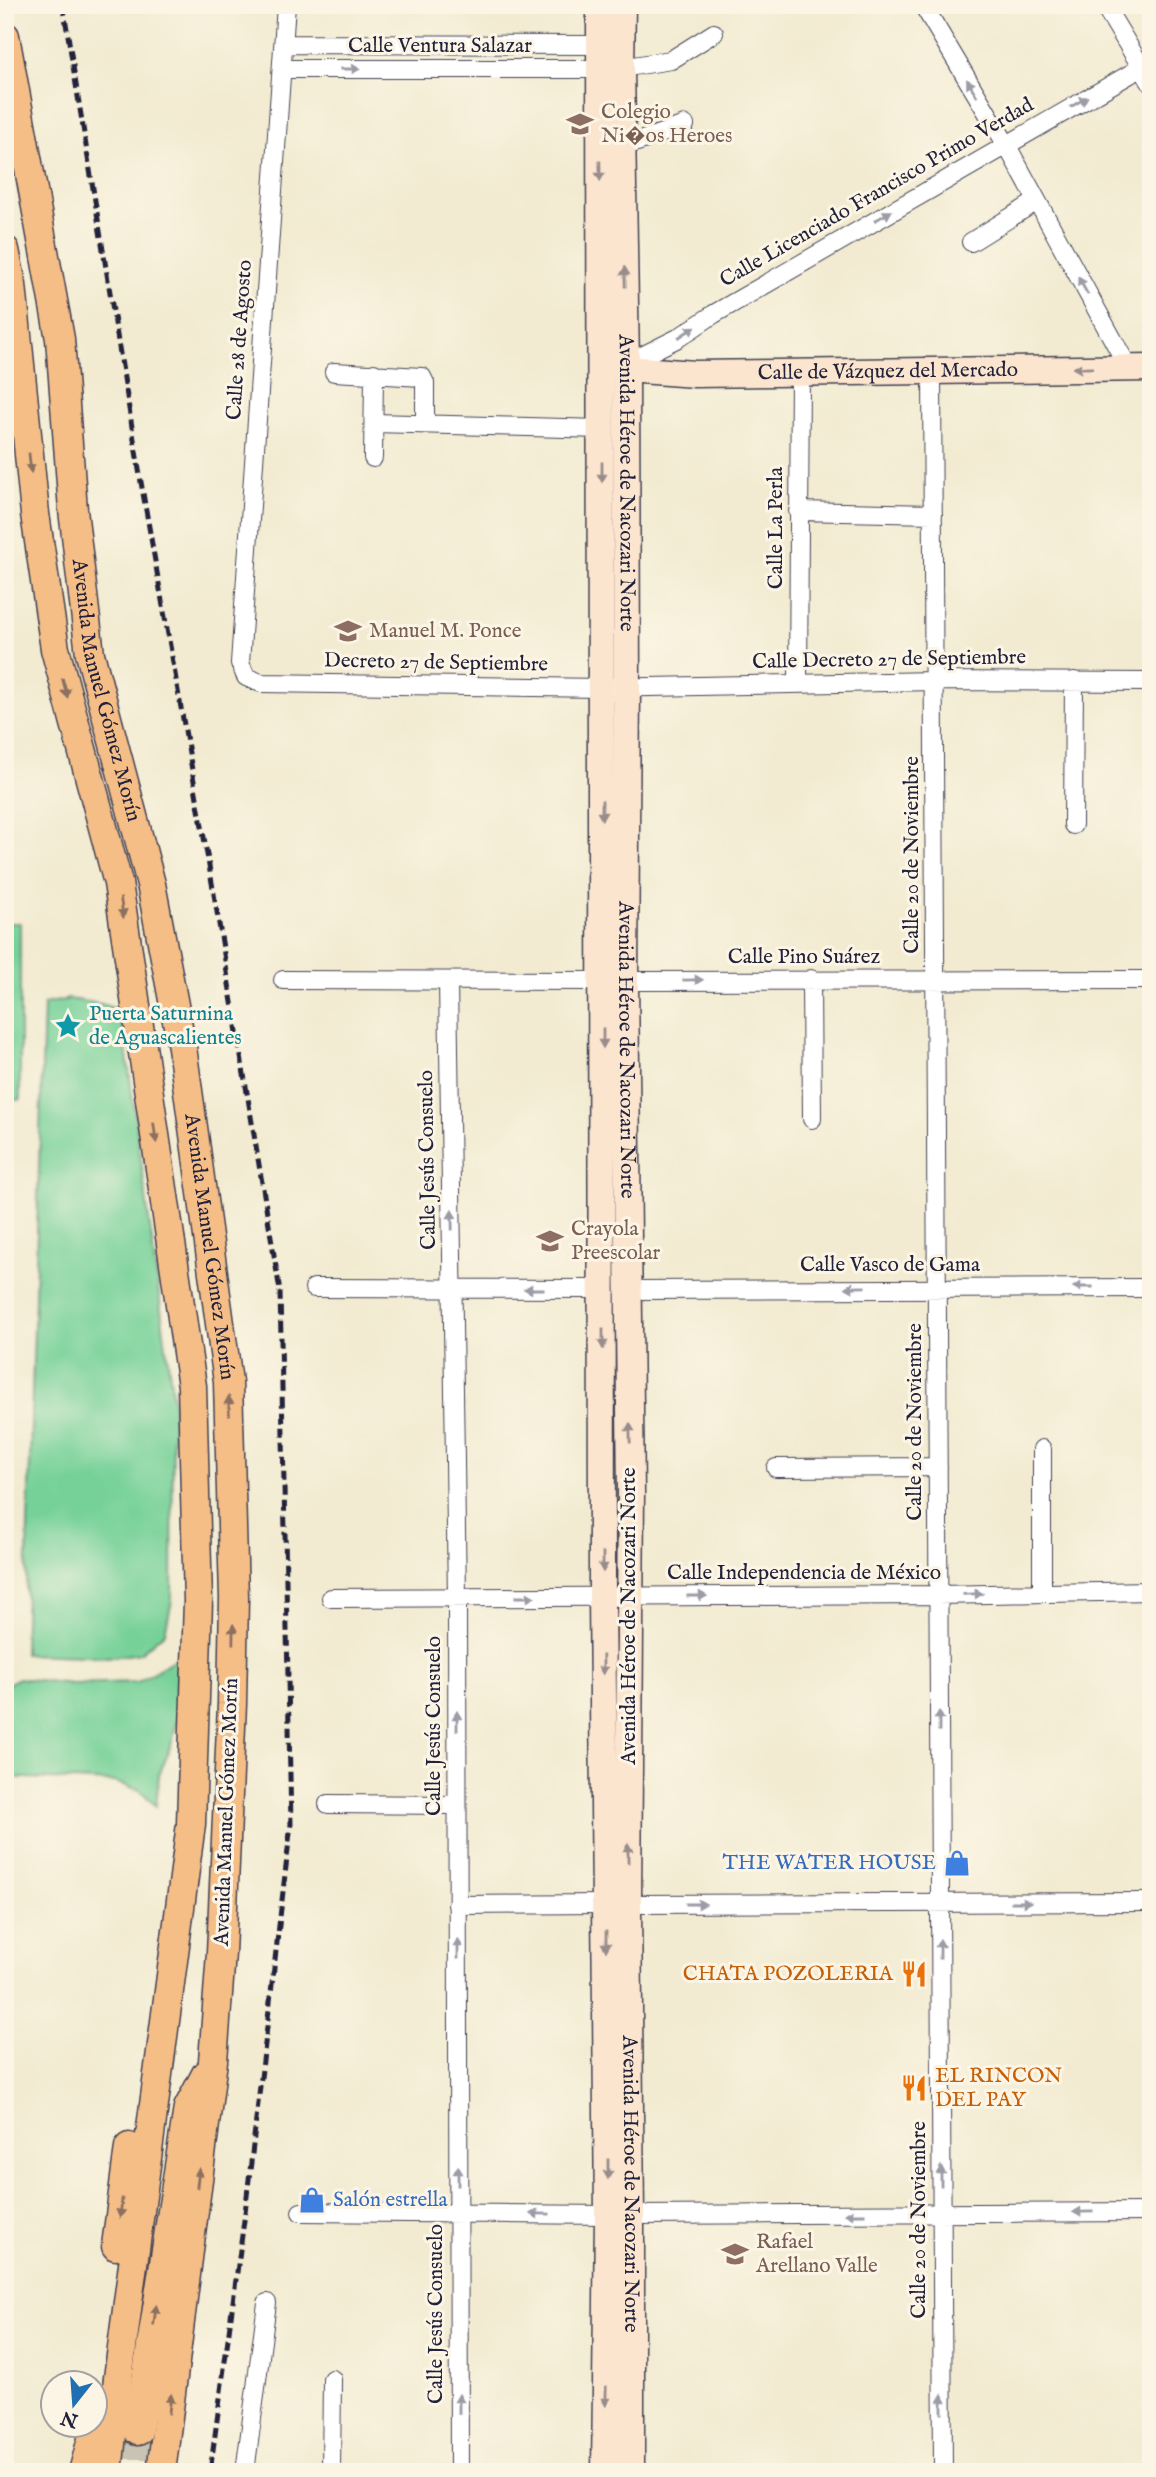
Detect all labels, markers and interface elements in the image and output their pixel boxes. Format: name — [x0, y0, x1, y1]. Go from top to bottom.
street label: Calle Ventura Salazar — [348, 33, 532, 60]
one-way arrow — [339, 63, 361, 75]
one-way arrow — [966, 78, 978, 97]
street label: Calle Licenciado Francisco Primo Verdad — [715, 91, 1039, 294]
one-way arrow — [1070, 96, 1089, 108]
place label: Colegio Ni�os Heroes — [601, 99, 732, 150]
school or university icon: Colegio Ni�os Heroes — [565, 109, 595, 139]
one-way arrow — [594, 161, 605, 183]
one-way arrow — [873, 210, 892, 222]
street label: Calle 28 de Agosto — [221, 259, 259, 421]
one-way arrow — [619, 265, 631, 287]
one-way arrow — [1077, 276, 1089, 296]
one-way arrow — [678, 325, 696, 339]
street label: Avenida Héroe de Nacozari Norte — [612, 333, 640, 632]
street label: Calle de Vázquez del Mercado — [757, 356, 1018, 387]
one-way arrow — [1071, 363, 1093, 374]
one-way arrow — [24, 452, 35, 474]
one-way arrow — [596, 462, 608, 484]
street label: Calle La Perla — [763, 466, 790, 589]
street label: Avenida Manuel Gómez Morín — [65, 556, 147, 824]
school or university icon: Manuel M. Ponce — [333, 616, 363, 646]
place label: Manuel M. Ponce — [369, 618, 522, 645]
street label: Calle Decreto 27 de Septiembre — [752, 644, 1027, 676]
street label: Decreto 27 de Septiembre — [324, 648, 549, 678]
one-way arrow — [60, 677, 71, 699]
street label: Calle 20 de Noviembre — [899, 756, 926, 954]
one-way arrow — [596, 799, 608, 821]
one-way arrow — [117, 897, 128, 919]
street label: Avenida Héroe de Nacozari Norte — [611, 900, 641, 1199]
street label: Calle Pino Suárez — [728, 944, 880, 971]
one-way arrow — [682, 974, 704, 986]
place label: Puerta Saturnina de Aguascalientes — [89, 1001, 242, 1052]
place icon: Puerta Saturnina de Aguascalientes — [53, 1011, 83, 1041]
one-way arrow — [597, 1027, 609, 1049]
street label: Calle Jesús Consuelo — [413, 1070, 443, 1250]
street label: Avenida Manuel Gómez Morín — [178, 1111, 241, 1382]
one-way arrow — [150, 1122, 161, 1144]
one-way arrow — [446, 1209, 458, 1231]
place label: Crayola Preescolar — [571, 1216, 661, 1267]
school or university icon: Crayola Preescolar — [535, 1226, 565, 1256]
street label: Calle Vasco de Gama — [800, 1252, 981, 1279]
one-way arrow — [1071, 1281, 1093, 1293]
one-way arrow — [844, 1282, 866, 1293]
one-way arrow — [523, 1283, 545, 1295]
street label: Calle 20 de Noviembre — [902, 1323, 929, 1521]
one-way arrow — [597, 1328, 609, 1350]
one-way arrow — [223, 1395, 234, 1417]
one-way arrow — [624, 1422, 636, 1444]
street label: Avenida Héroe de Nacozari Norte — [616, 1467, 643, 1766]
one-way arrow — [597, 1551, 609, 1573]
street label: Calle Independencia de México — [667, 1560, 941, 1587]
one-way arrow — [963, 1588, 985, 1599]
one-way arrow — [686, 1590, 708, 1602]
one-way arrow — [514, 1591, 536, 1603]
one-way arrow — [228, 1623, 239, 1645]
street label: Calle Jesús Consuelo — [421, 1636, 448, 1816]
one-way arrow — [598, 1654, 609, 1676]
street label: Avenida Manuel Gómez Morín — [209, 1677, 245, 1948]
one-way arrow — [451, 1710, 463, 1732]
one-way arrow — [933, 1710, 945, 1732]
one-way arrow — [622, 1842, 634, 1864]
shop icon: THE WATER HOUSE — [942, 1848, 972, 1878]
place label: THE WATER HOUSE — [723, 1850, 936, 1877]
one-way arrow — [1011, 1896, 1033, 1908]
one-way arrow — [685, 1898, 707, 1910]
one-way arrow — [600, 1931, 612, 1953]
one-way arrow — [452, 1937, 464, 1959]
one-way arrow — [934, 1937, 946, 1959]
restaurant icon: CHATA POZOLERIA — [899, 1959, 929, 1989]
place label: CHATA POZOLERIA — [683, 1961, 894, 1988]
street label: Avenida Héroe de Nacozari Norte — [616, 2034, 645, 2333]
place label: EL RINCON DEL PAY — [935, 2063, 1062, 2114]
restaurant icon: EL RINCON DEL PAY — [899, 2073, 929, 2103]
street label: Calle 20 de Noviembre — [906, 2121, 933, 2319]
one-way arrow — [602, 2158, 614, 2180]
one-way arrow — [452, 2165, 464, 2187]
one-way arrow — [935, 2165, 947, 2187]
one-way arrow — [193, 2167, 204, 2189]
shop icon: Salón estrella — [297, 2185, 327, 2215]
place label: Salón estrella — [333, 2187, 449, 2214]
one-way arrow — [115, 2198, 126, 2220]
one-way arrow — [1071, 2207, 1093, 2218]
one-way arrow — [528, 2208, 550, 2220]
one-way arrow — [844, 2208, 866, 2220]
street label: Calle Jesús Consuelo — [423, 2224, 450, 2404]
place label: Rafael Arellano Valle — [755, 2229, 878, 2280]
school or university icon: Rafael Arellano Valle — [720, 2239, 750, 2269]
one-way arrow — [149, 2303, 160, 2325]
north arrow — [38, 2368, 108, 2438]
one-way arrow — [600, 2386, 611, 2408]
one-way arrow — [453, 2392, 465, 2414]
one-way arrow — [936, 2392, 948, 2414]
one-way arrow — [164, 2393, 175, 2415]
text: N — [58, 2404, 82, 2433]

